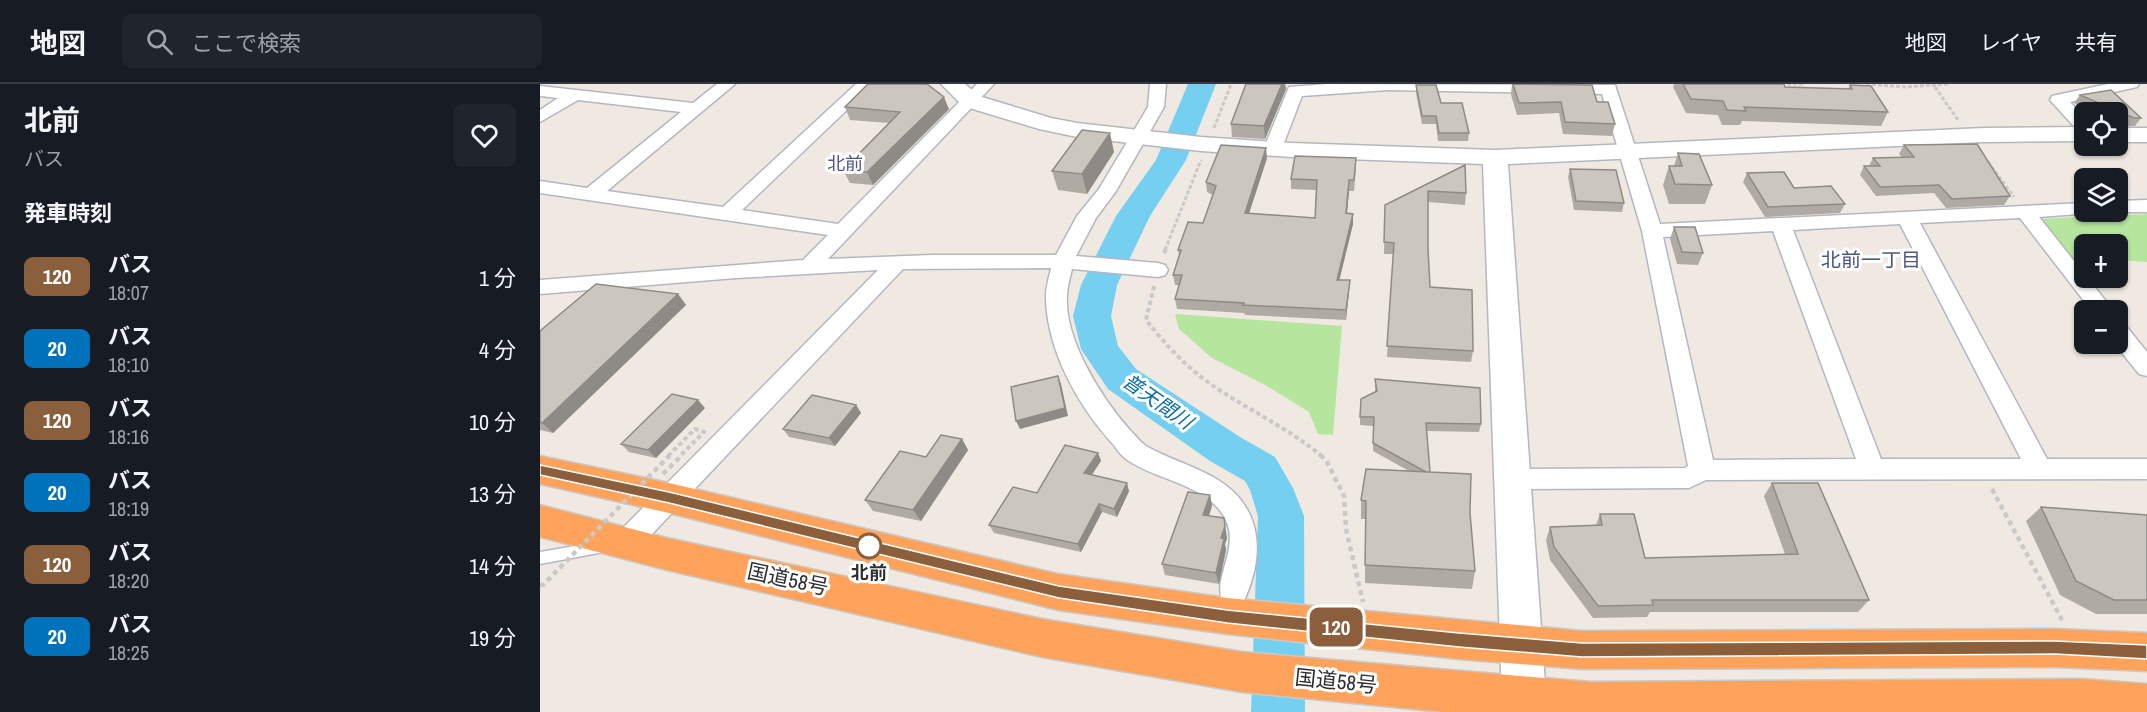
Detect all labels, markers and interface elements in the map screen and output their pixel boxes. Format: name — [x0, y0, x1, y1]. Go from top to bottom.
search box — [122, 14, 542, 68]
text: 地図 — [30, 24, 86, 62]
icon: search — [143, 25, 176, 58]
text: ここで検索 — [191, 28, 301, 58]
text: 地図 — [1905, 28, 1947, 57]
text: レイヤ — [1980, 28, 2042, 57]
text: 共有 — [2075, 28, 2117, 57]
text: 北前 — [24, 101, 80, 139]
map controls — [2074, 102, 2128, 354]
button: locate — [2074, 102, 2128, 156]
button: heart — [453, 104, 516, 167]
text: バス — [24, 145, 64, 172]
district label: 北前 — [827, 151, 863, 176]
button: layers — [2074, 168, 2128, 222]
text: 発車時刻 — [24, 198, 112, 228]
button: + — [2074, 234, 2128, 288]
district label: 北前一丁目 — [1821, 246, 1921, 273]
text: バス — [108, 249, 152, 279]
text: 120 — [43, 262, 71, 291]
text: 1 分 — [479, 263, 516, 293]
text: 18:07 — [108, 279, 149, 306]
button: − — [2074, 300, 2128, 354]
text: バス — [108, 321, 152, 351]
text: 20 — [47, 334, 67, 363]
text: 4 分 — [479, 335, 516, 365]
text: 18:10 — [108, 351, 149, 378]
water label: 普天間川 — [1117, 367, 1200, 436]
text: バス — [108, 393, 152, 423]
text: 120 — [43, 406, 71, 435]
text: 10 分 — [469, 407, 516, 437]
text: 18:16 — [108, 423, 149, 450]
text: バス — [108, 465, 152, 495]
text: 20 — [47, 478, 67, 507]
text: 13 分 — [469, 479, 516, 509]
text: 18:19 — [108, 495, 149, 522]
marker: 北前 — [856, 533, 882, 559]
text: バス — [108, 537, 152, 567]
text: 120 — [43, 550, 71, 579]
text: 14 分 — [469, 551, 516, 581]
street label: 国道58号 — [745, 556, 831, 602]
place label: 北前 — [851, 560, 887, 585]
text: 18:20 — [108, 567, 149, 594]
line badge: 120 — [1302, 608, 1370, 646]
text: バス — [108, 609, 152, 639]
text: 120 — [1322, 613, 1350, 642]
text: 20 — [47, 622, 67, 651]
text: 19 分 — [469, 623, 516, 653]
text: 18:25 — [108, 639, 149, 666]
street label: 国道58号 — [1294, 662, 1378, 700]

